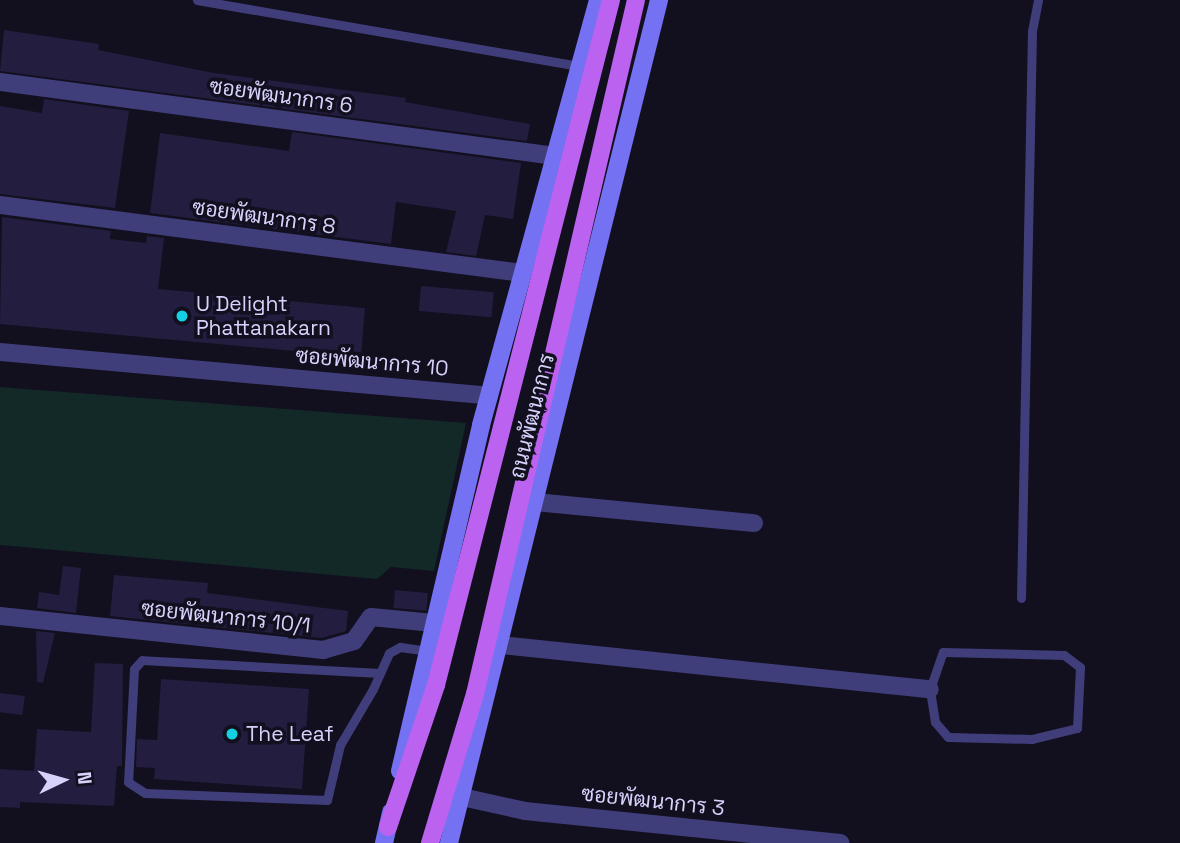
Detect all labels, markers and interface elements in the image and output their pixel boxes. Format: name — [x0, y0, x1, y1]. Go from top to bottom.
street label: ซอยพัฒนาการ 6 — [208, 73, 354, 119]
street label: ซอยพัฒนาการ 8 — [191, 194, 337, 240]
place label: U Delight Phattanakarn — [196, 291, 331, 341]
marker: U Delight Phattanakarn — [174, 308, 190, 324]
street label: ซอยพัฒนาการ 10 — [294, 343, 450, 381]
street label: ถนนพัฒนาการ — [504, 351, 560, 481]
street label: ซอยพัฒนาการ 10/1 — [140, 596, 312, 638]
place label: The Leaf — [246, 721, 334, 747]
marker: The Leaf — [224, 726, 240, 742]
north arrow — [28, 745, 98, 815]
text: N — [71, 771, 97, 786]
street label: ซอยพัฒนาการ 3 — [580, 781, 726, 821]

